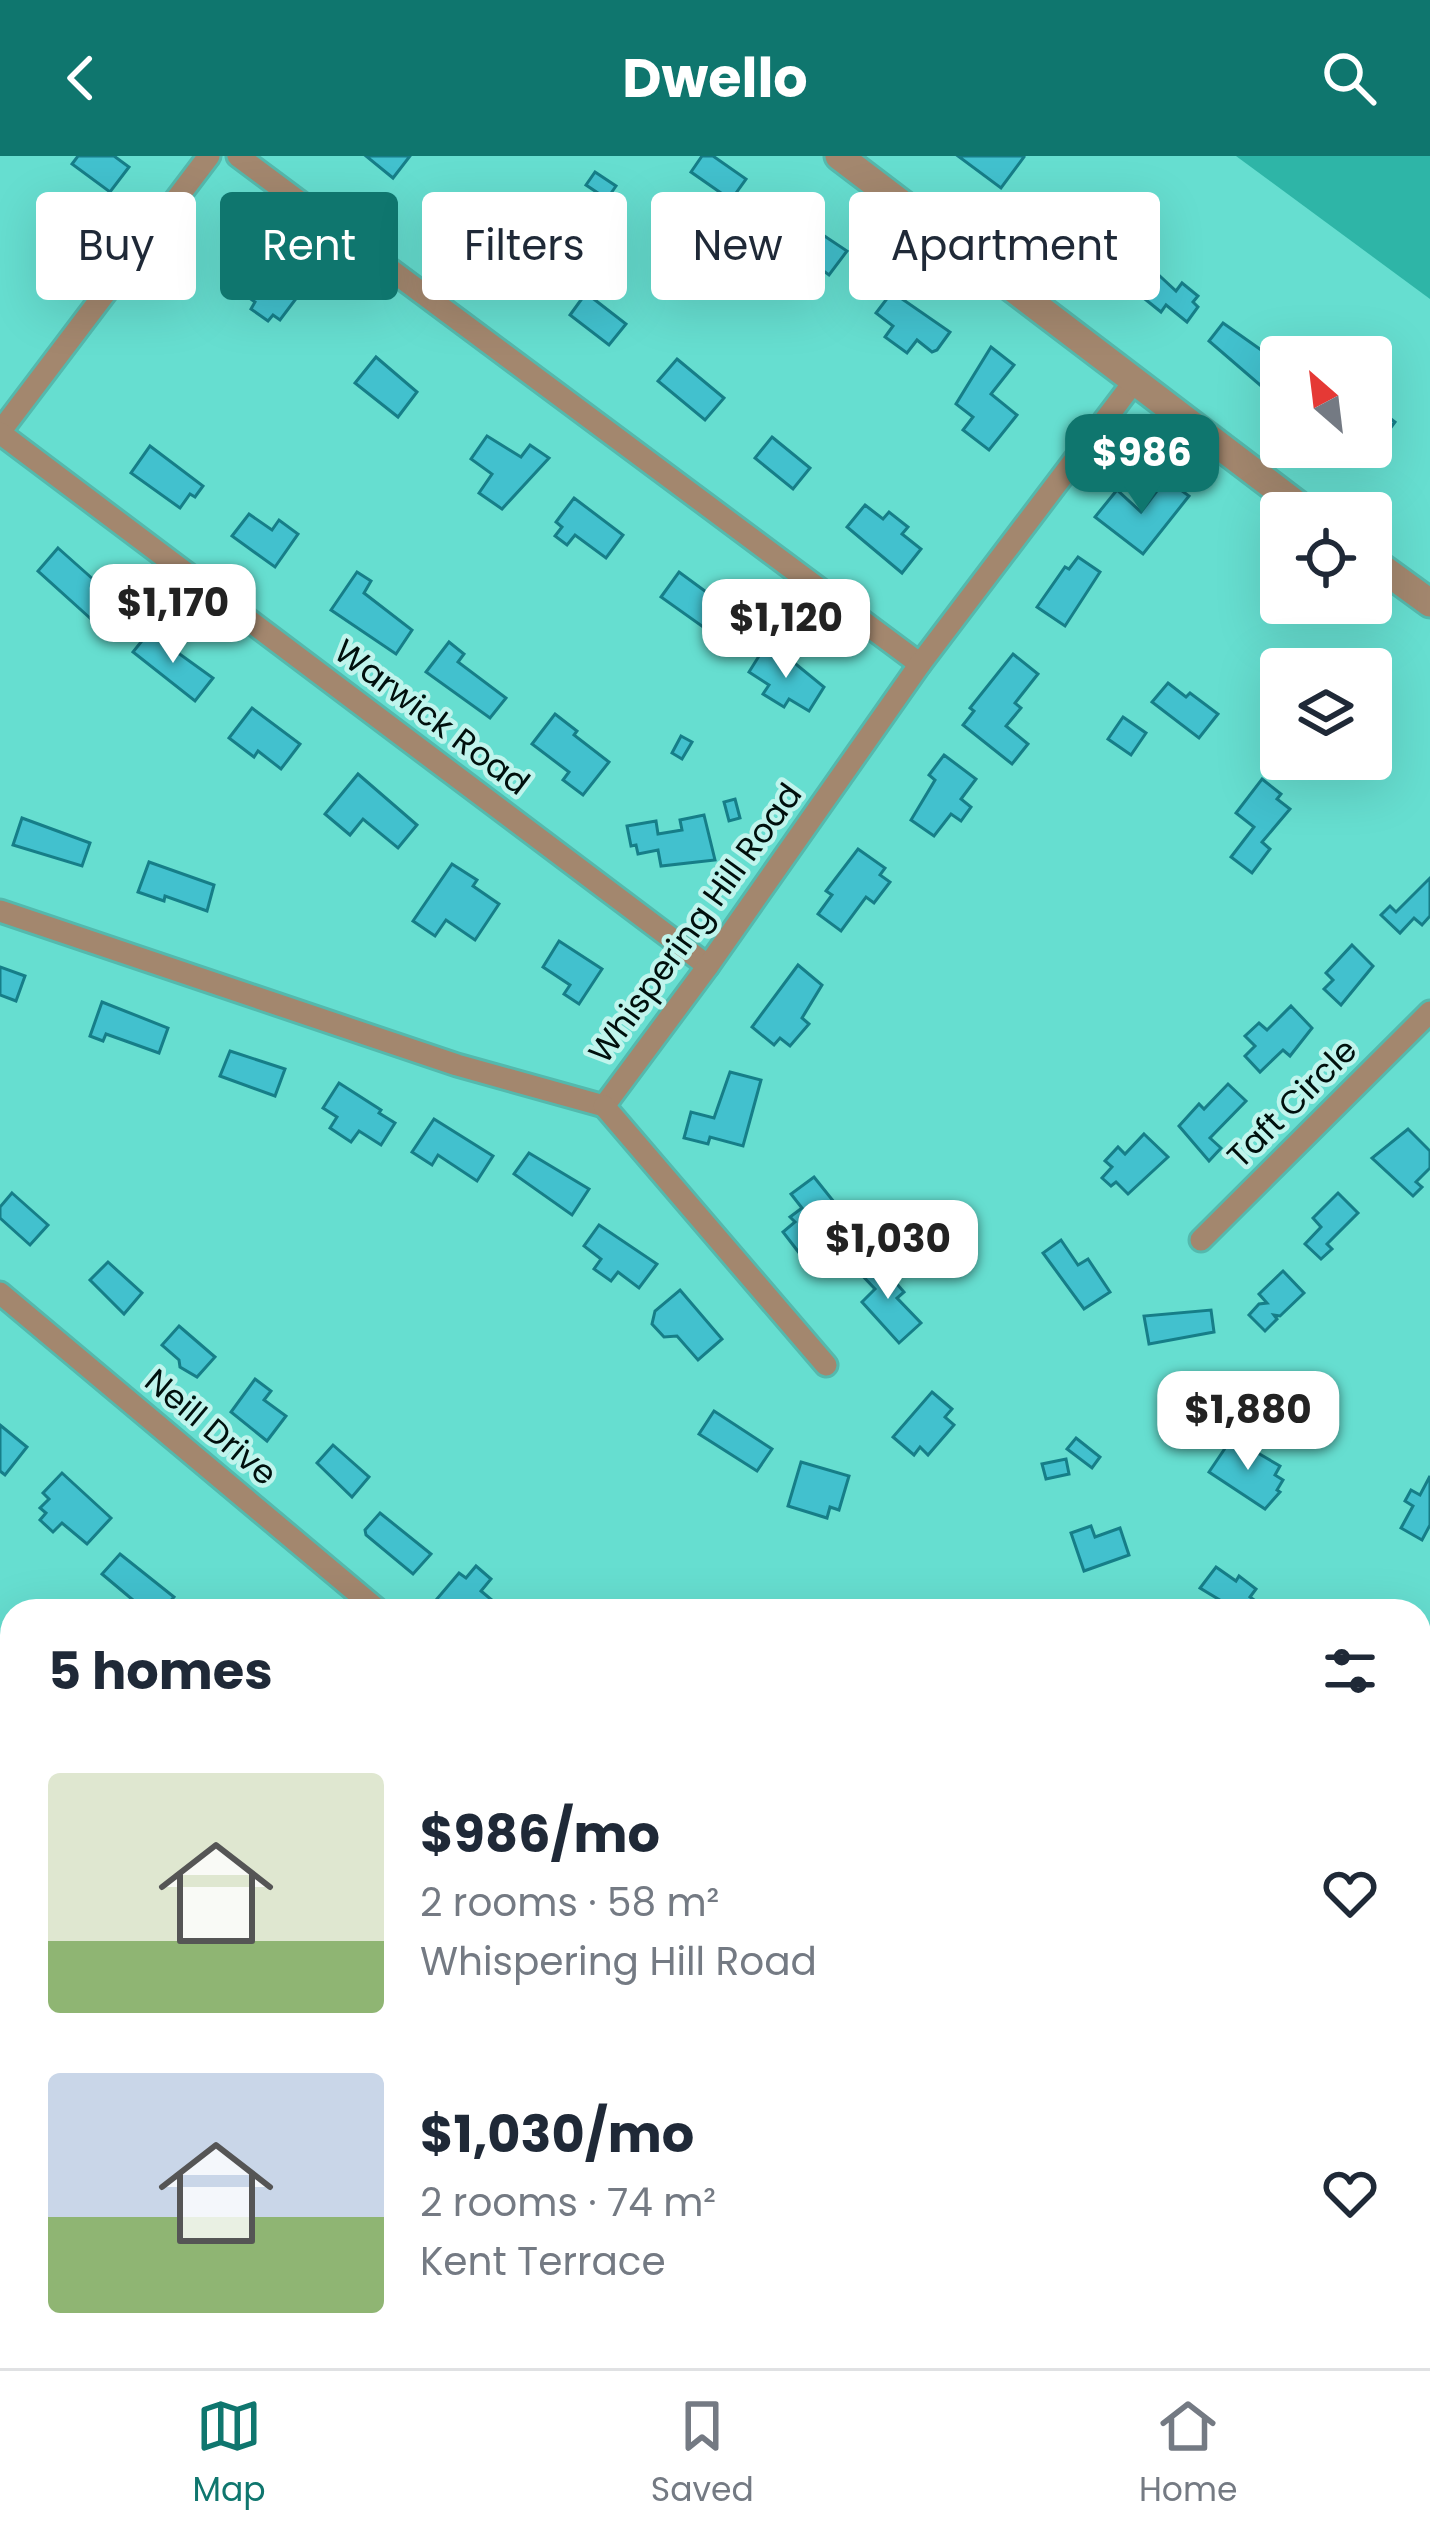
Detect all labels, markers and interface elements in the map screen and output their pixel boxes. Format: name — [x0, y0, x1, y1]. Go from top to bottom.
text: Dwello — [622, 40, 808, 116]
icon: back — [48, 45, 114, 111]
icon: search — [1316, 45, 1382, 111]
chip: Buy — [36, 192, 196, 300]
chip: Rent — [220, 192, 398, 300]
chip: Filters — [422, 192, 627, 300]
chip: New — [651, 192, 825, 300]
chip: Apartment — [849, 192, 1160, 300]
north arrow — [1260, 336, 1392, 468]
map controls — [1260, 336, 1392, 780]
pin: $986 — [1071, 414, 1213, 516]
text: $986 — [1092, 425, 1192, 480]
button: locate — [1260, 492, 1392, 624]
pin: $1,170 — [75, 564, 271, 666]
text: $1,170 — [117, 575, 229, 630]
pin: $1,120 — [688, 579, 884, 681]
text: $1,120 — [729, 590, 843, 645]
street label: Warwick Road — [325, 628, 539, 806]
button: layers — [1260, 648, 1392, 780]
street label: Whispering Hill Road — [577, 773, 813, 1073]
street label: Taft Circle — [1217, 1028, 1367, 1178]
pin: $1,030 — [790, 1200, 986, 1302]
text: $1,030 — [825, 1211, 951, 1266]
street label: Neill Drive — [135, 1358, 287, 1496]
pin: $1,880 — [1150, 1371, 1346, 1473]
text: $1,880 — [1184, 1382, 1312, 1437]
text: 5 homes — [48, 1635, 273, 1707]
icon: filters — [1317, 1638, 1383, 1704]
text: $986/mo — [420, 1798, 660, 1870]
icon: home — [144, 1821, 288, 1965]
icon: heart — [1317, 1860, 1383, 1926]
text: 2 rooms · 58 m² — [420, 1875, 719, 1930]
text: Whispering Hill Road — [420, 1934, 817, 1989]
text: $1,030/mo — [420, 2098, 694, 2170]
icon: home — [144, 2121, 288, 2265]
icon: heart — [1317, 2160, 1383, 2226]
text: 2 rooms · 74 m² — [420, 2175, 716, 2230]
text: Kent Terrace — [420, 2234, 666, 2289]
tab: Map — [193, 2393, 266, 2515]
tab: Saved — [651, 2393, 754, 2515]
tab: Home — [1139, 2393, 1237, 2515]

